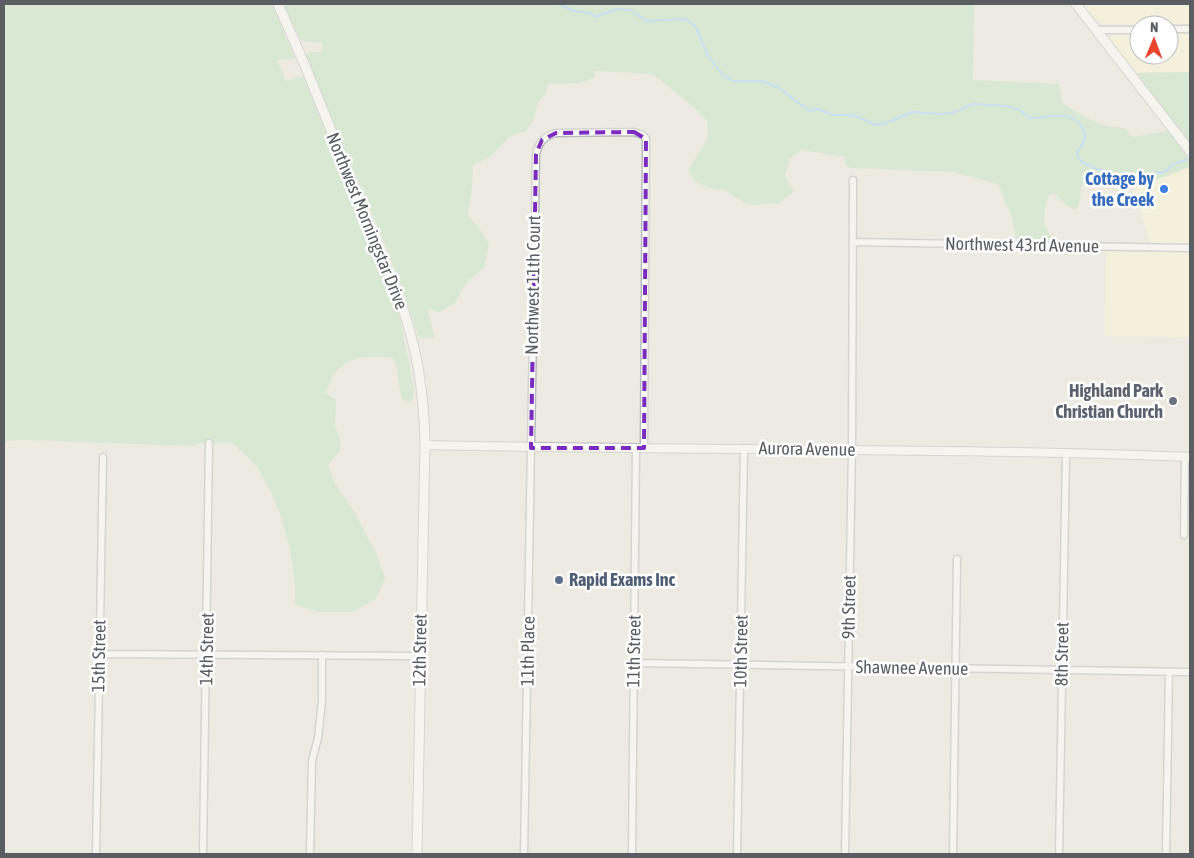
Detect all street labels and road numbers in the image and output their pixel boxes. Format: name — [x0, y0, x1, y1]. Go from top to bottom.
street label: Northwest Morningstar Drive — [322, 129, 413, 312]
street label: Northwest 11th Court — [521, 215, 544, 355]
street label: Northwest 43rd Avenue — [945, 233, 1099, 256]
street label: Aurora Avenue — [758, 437, 856, 460]
street label: 9th Street — [837, 575, 860, 639]
street label: 14th Street — [195, 612, 218, 686]
street label: 12th Street — [408, 613, 431, 687]
street label: 11th Street — [622, 614, 645, 688]
street label: 10th Street — [729, 614, 752, 688]
street label: 11th Place — [516, 616, 539, 686]
street label: 15th Street — [87, 619, 110, 693]
street label: 8th Street — [1050, 622, 1073, 686]
street label: Shawnee Avenue — [855, 656, 969, 679]

